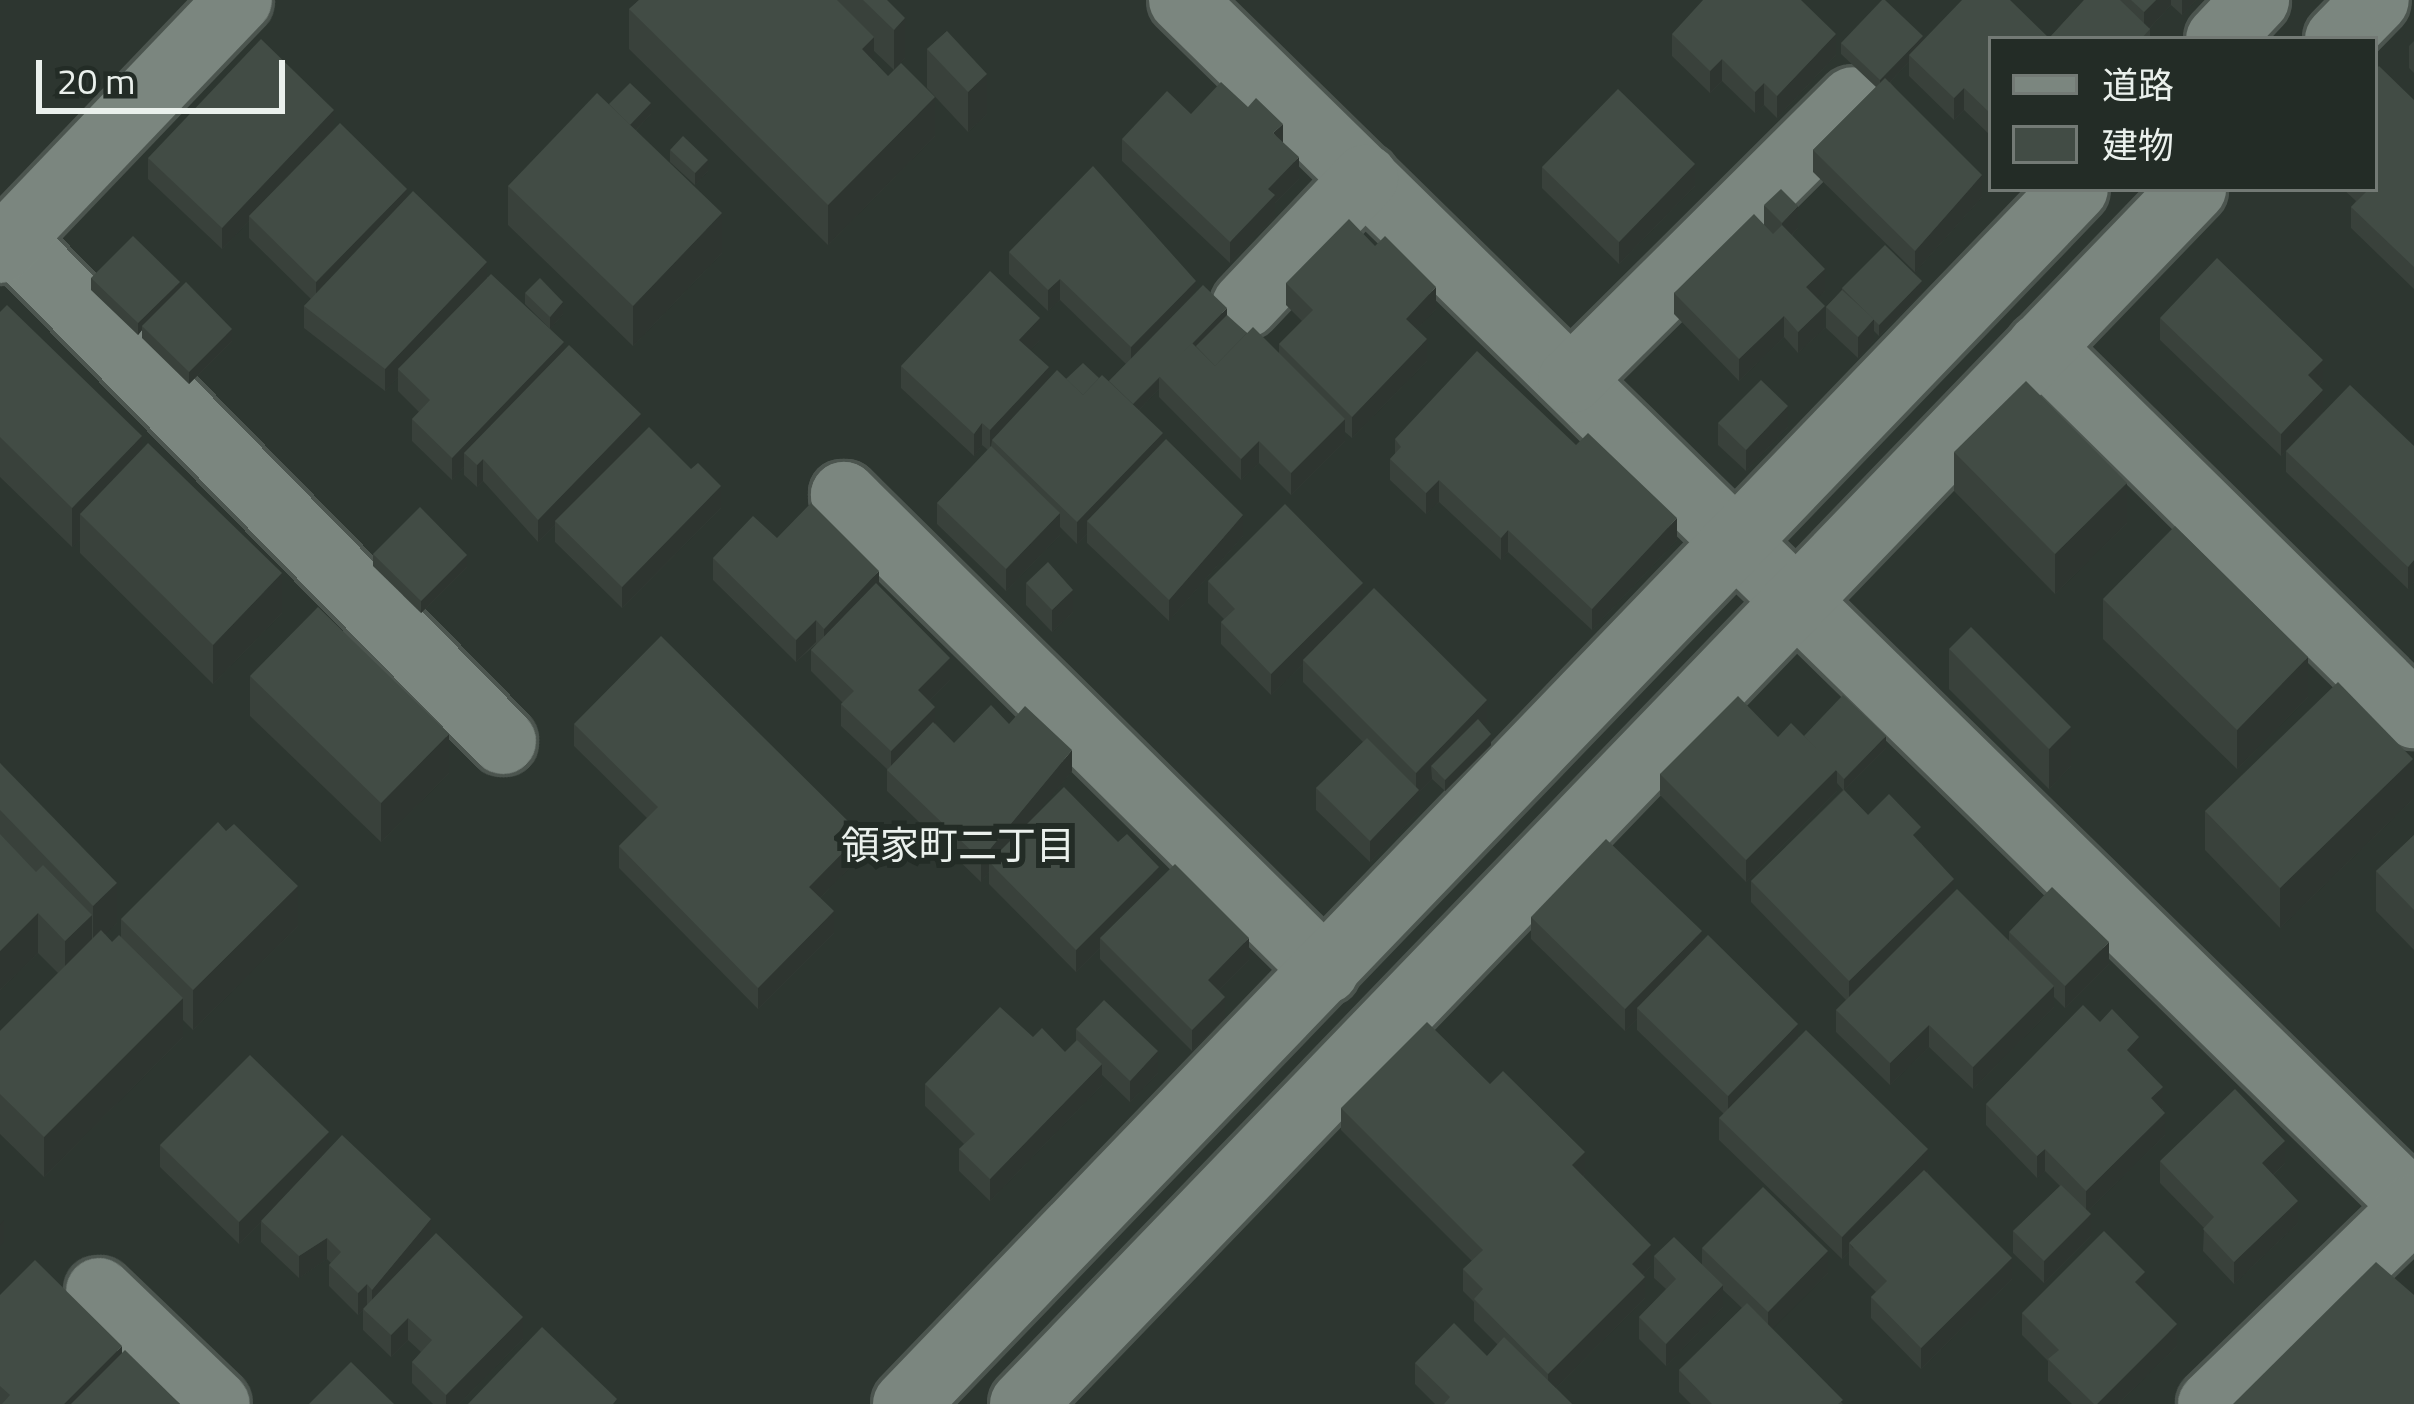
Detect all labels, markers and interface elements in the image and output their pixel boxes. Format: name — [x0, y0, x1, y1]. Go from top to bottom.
scale bar — [42, 36, 291, 110]
legend — [1988, 36, 2378, 192]
text: 20 m — [57, 53, 135, 108]
text: 道路 — [2102, 57, 2174, 112]
text: 建物 — [2102, 117, 2174, 172]
district label: 領家町二丁目 — [841, 822, 1075, 868]

